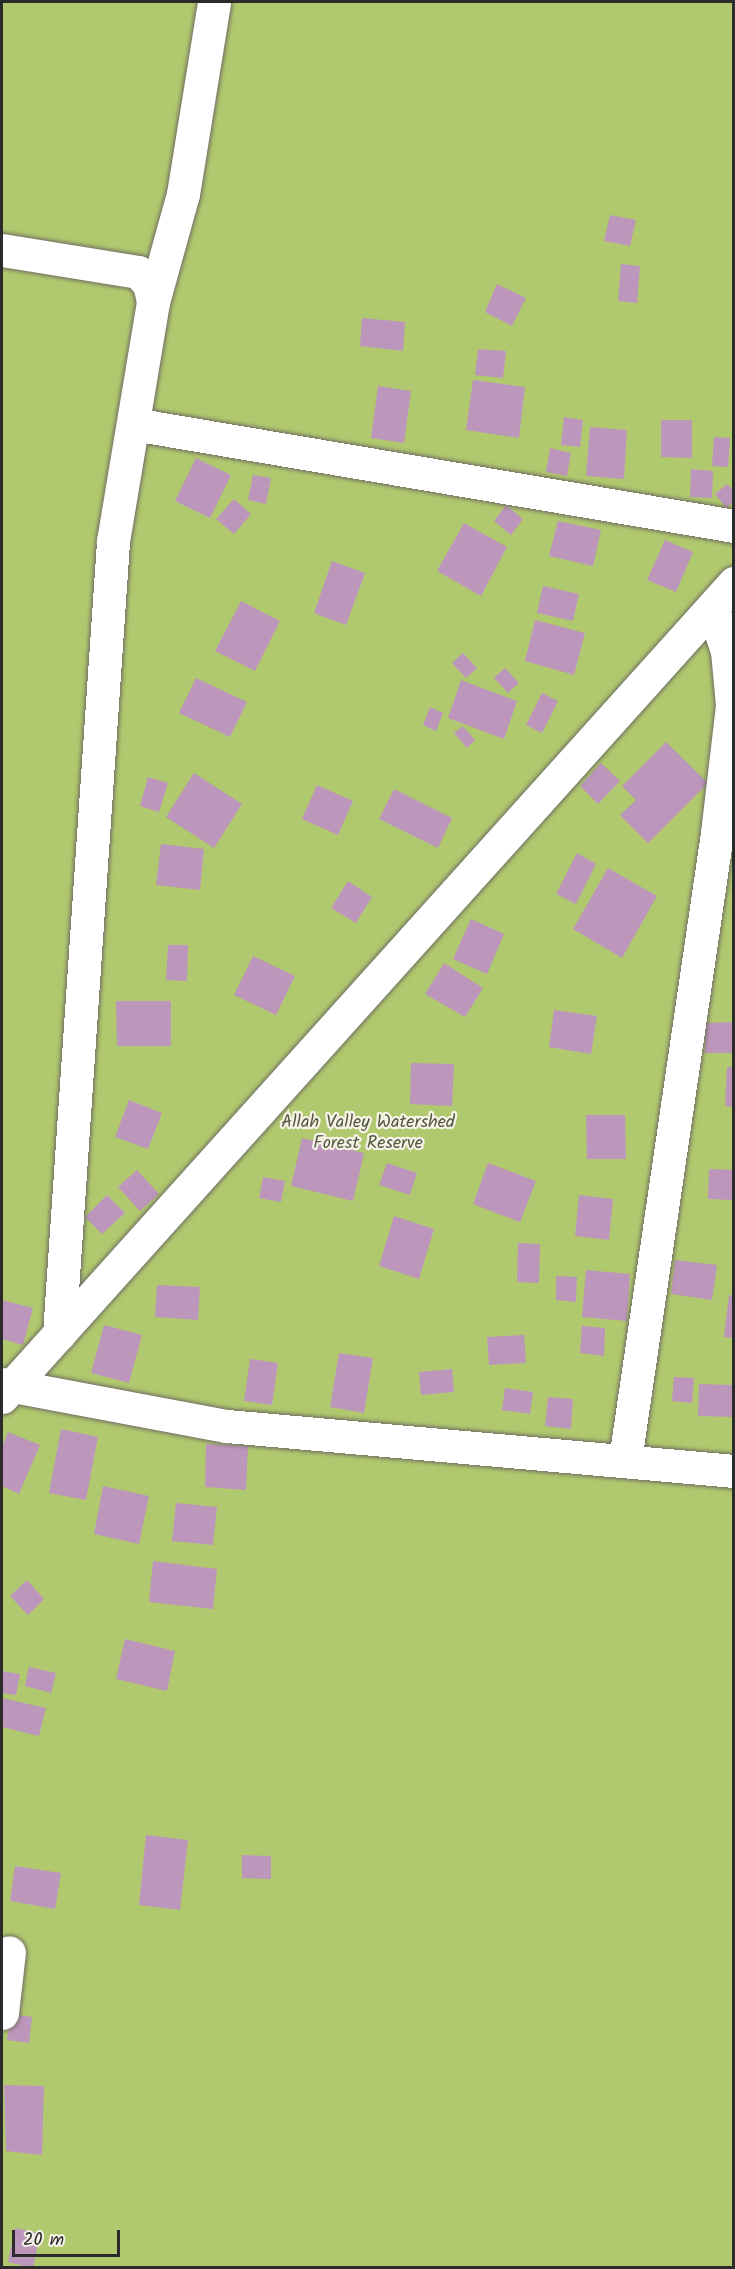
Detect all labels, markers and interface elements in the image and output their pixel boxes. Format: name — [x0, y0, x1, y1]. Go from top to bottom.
park label: Allah Valley Watershed Forest Reserve — [281, 1113, 455, 1156]
scale bar — [15, 2218, 123, 2256]
text: 20 m — [23, 2226, 64, 2255]

